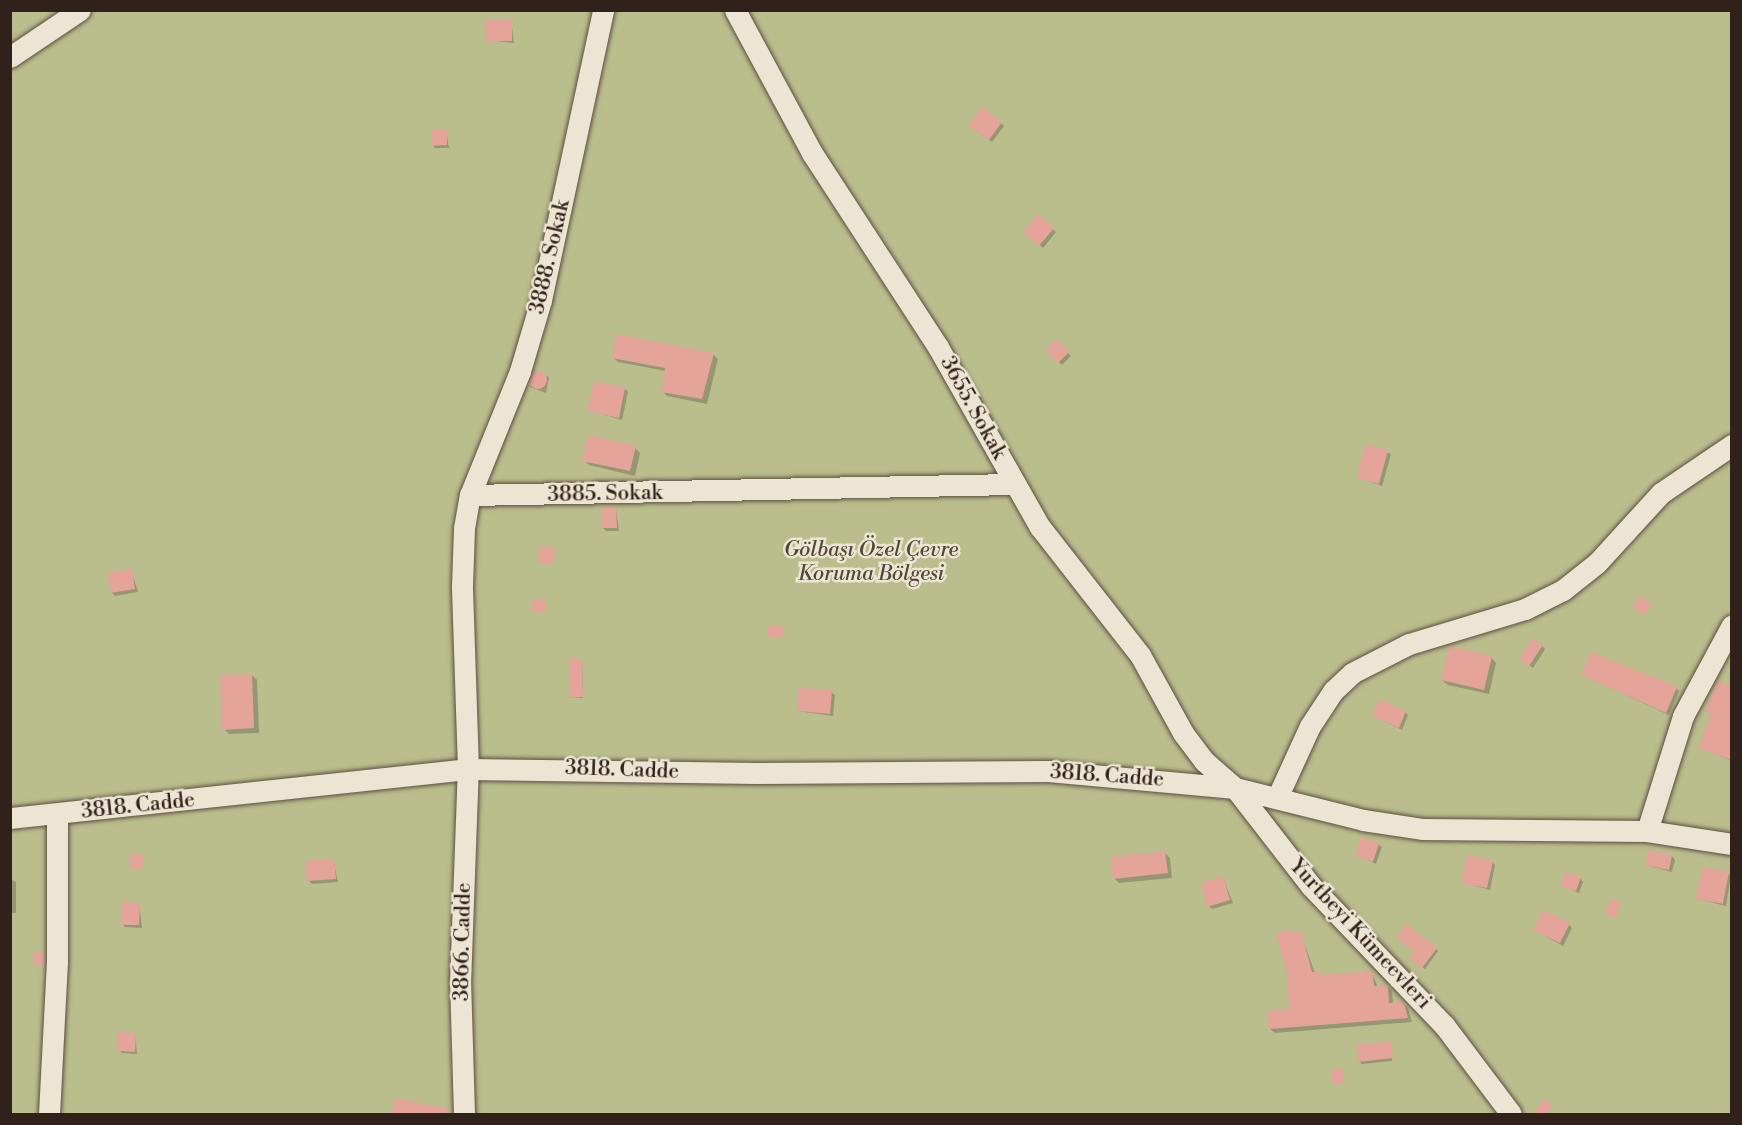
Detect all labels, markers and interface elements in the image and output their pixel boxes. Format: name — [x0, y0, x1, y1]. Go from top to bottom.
street label: 3888. Sokak — [525, 197, 575, 317]
street label: 3655. Sokak — [934, 352, 1012, 464]
street label: 3885. Sokak — [547, 480, 663, 508]
park label: Gölbaşı Özel Çevre Koruma Bölgesi — [784, 537, 958, 587]
street label: 3818. Cadde — [565, 755, 679, 785]
street label: 3818. Cadde — [1049, 759, 1165, 793]
street label: 3818. Cadde — [80, 788, 196, 824]
street label: Yurtbeyi Kümeevleri — [1284, 854, 1436, 1014]
street label: 3866. Cadde — [449, 883, 477, 1001]

